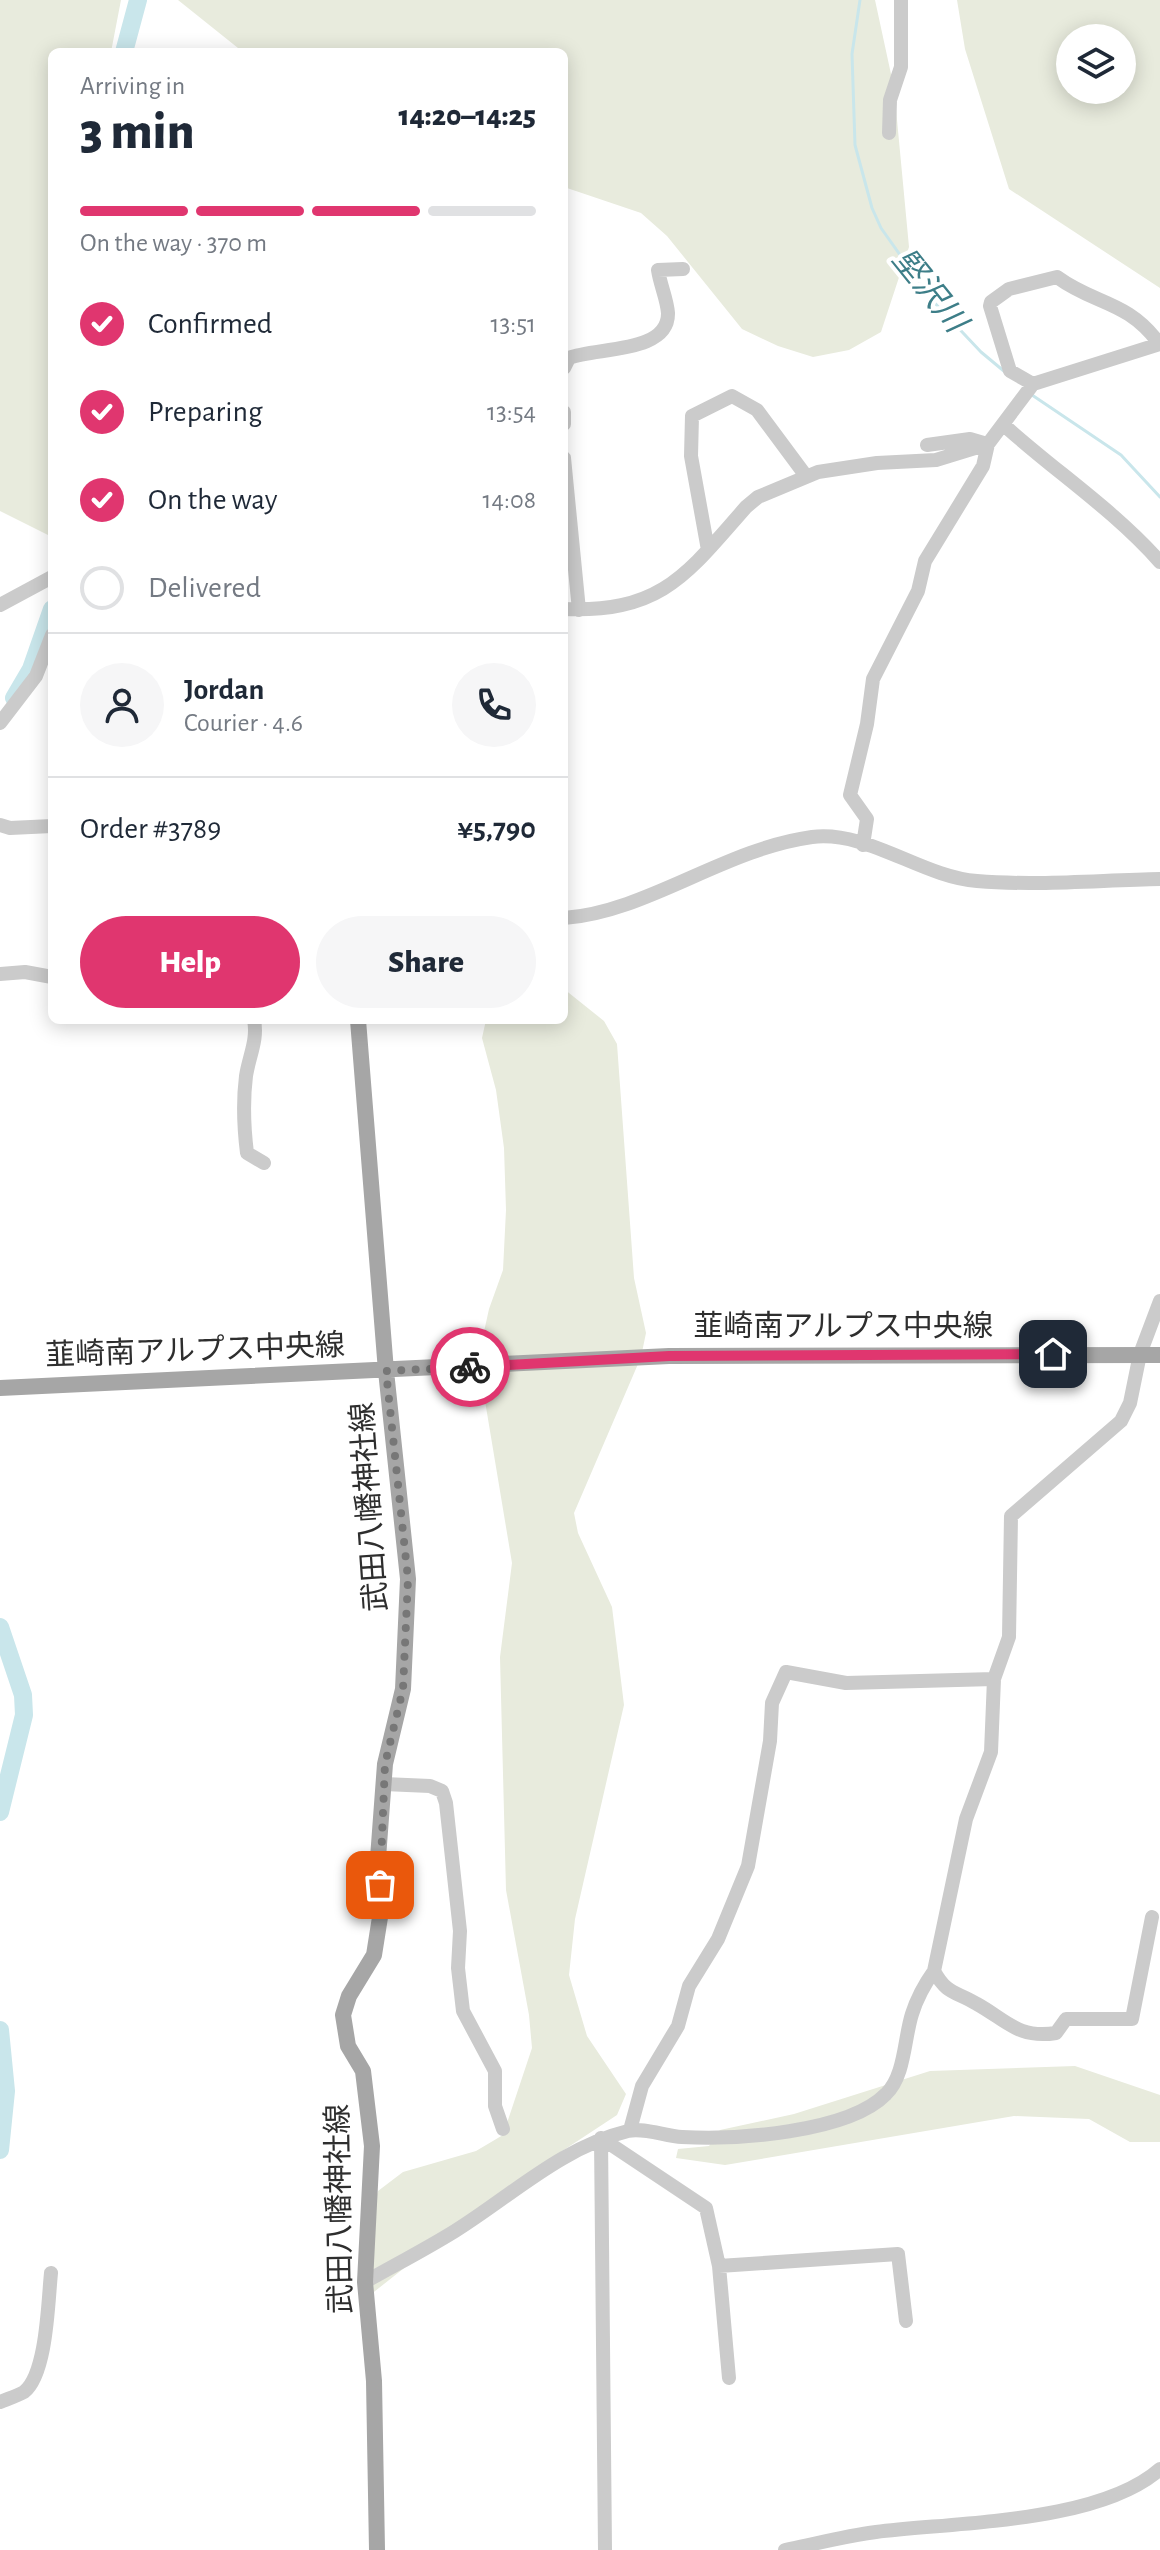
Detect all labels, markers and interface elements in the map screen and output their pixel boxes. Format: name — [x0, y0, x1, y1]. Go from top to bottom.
map controls — [1056, 24, 1136, 104]
button: layers — [1056, 24, 1136, 104]
text: Arriving in — [80, 73, 185, 99]
text: 14:20–14:25 — [398, 101, 536, 131]
text: 3 min — [80, 106, 194, 158]
text: On the way · 370 m — [80, 230, 267, 256]
water label: 堅沢川 — [887, 243, 975, 340]
icon: check — [80, 302, 124, 346]
text: Confirmed — [148, 309, 272, 339]
text: 13:51 — [491, 311, 536, 337]
icon: check — [80, 390, 124, 434]
text: Preparing — [148, 397, 263, 427]
text: 13:54 — [487, 399, 536, 425]
icon: check — [80, 478, 124, 522]
text: On the way — [148, 485, 277, 515]
text: 14:08 — [483, 487, 536, 513]
text: Delivered — [148, 573, 261, 603]
button: person — [80, 663, 164, 747]
button: phone — [452, 663, 536, 747]
text: Jordan — [184, 675, 264, 705]
text: Courier · 4.6 — [184, 710, 303, 736]
text: Order #3789 — [80, 814, 221, 844]
text: ¥5,790 — [457, 814, 536, 844]
button: Help — [80, 916, 300, 1008]
button: Share — [316, 916, 536, 1008]
street label: 韮崎南アルプス中央線 — [693, 1310, 993, 1342]
pin — [1019, 1320, 1087, 1388]
courier — [430, 1327, 510, 1407]
street label: 韮崎南アルプス中央線 — [45, 1329, 345, 1371]
icon: home — [1031, 1332, 1075, 1376]
icon: bike — [448, 1345, 492, 1389]
street label: 武田八幡神社線 — [346, 1401, 392, 1613]
pin — [346, 1851, 414, 1919]
icon: bag — [358, 1863, 402, 1907]
street label: 武田八幡神社線 — [321, 2104, 357, 2314]

